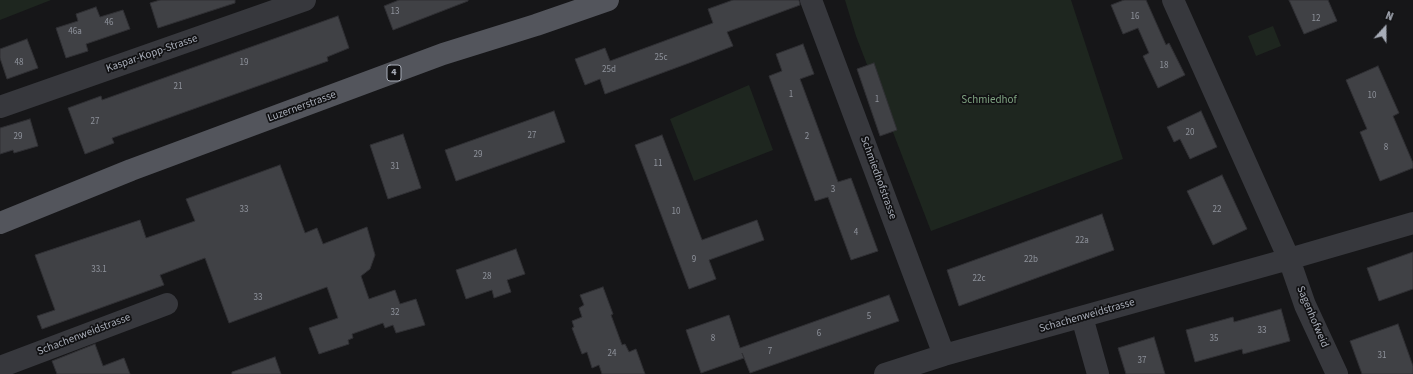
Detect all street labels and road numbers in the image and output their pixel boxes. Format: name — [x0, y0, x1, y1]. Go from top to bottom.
street label: Kaspar-Kopp-Strasse — [105, 32, 199, 76]
road number: 4 — [387, 65, 401, 81]
street label: Luzernerstrasse — [266, 88, 338, 126]
street label: Schmiedhofstrasse — [857, 135, 899, 221]
street label: Sagenhofweid — [1293, 284, 1331, 350]
street label: Schachenweidstrasse — [1038, 296, 1136, 336]
street label: Schachenweidstrasse — [35, 311, 133, 359]

